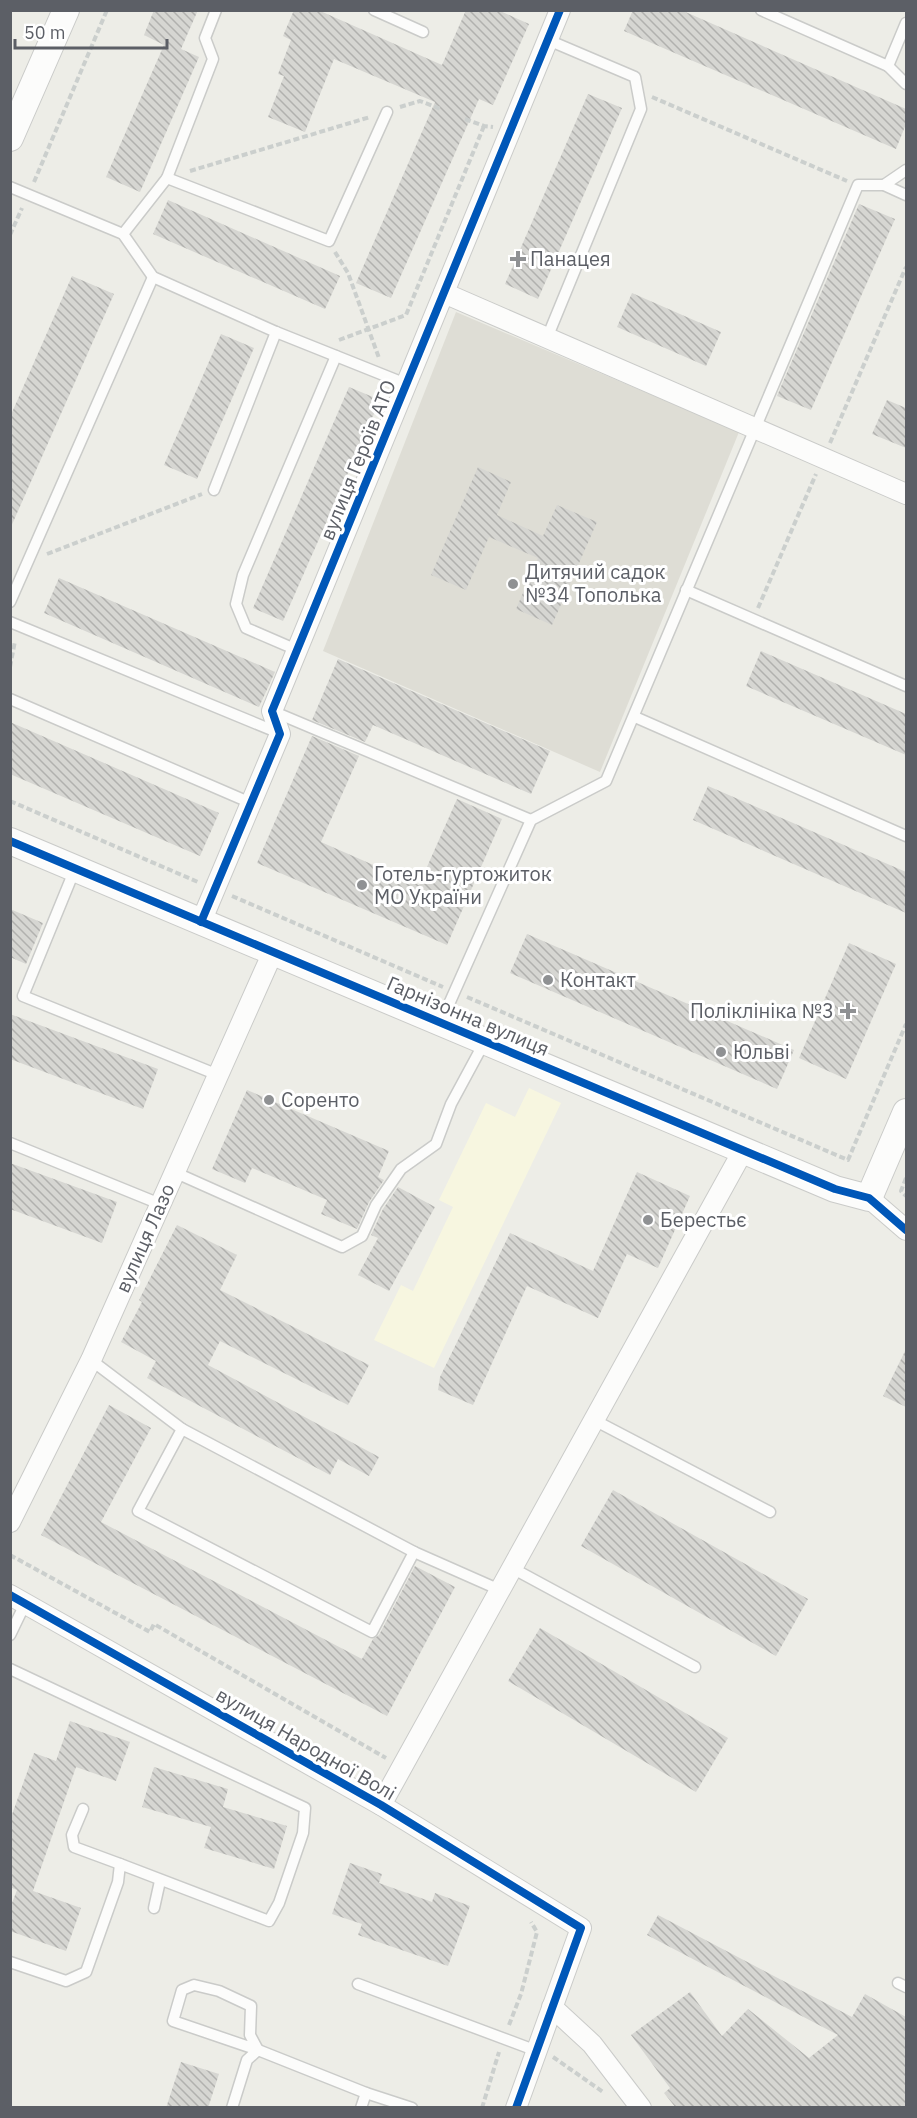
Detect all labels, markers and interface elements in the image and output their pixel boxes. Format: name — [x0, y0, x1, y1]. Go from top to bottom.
scale bar — [15, 12, 166, 50]
text: 50 m — [24, 21, 66, 44]
place label: Панацея — [530, 245, 611, 272]
marker: Панацея — [511, 252, 525, 266]
street label: вулиця Героїв АТО — [313, 376, 402, 544]
place label: Дитячий садок №34 Тополька — [525, 558, 666, 608]
marker: Дитячий садок №34 Тополька — [506, 577, 520, 591]
place label: Готель-гуртожиток МО України — [374, 860, 552, 910]
marker: Готель-гуртожиток МО України — [355, 878, 369, 892]
place label: Контакт — [560, 966, 637, 993]
street label: Гарнізонна вулиця — [383, 969, 553, 1062]
marker: Контакт — [541, 973, 555, 987]
place label: Поліклініка №3 — [690, 997, 834, 1024]
marker: Поліклініка №3 — [839, 1002, 857, 1020]
place label: Юльві — [733, 1038, 790, 1065]
marker: Юльві — [714, 1045, 728, 1059]
place label: Соренто — [281, 1086, 359, 1113]
marker: Соренто — [262, 1093, 276, 1107]
street label: вулиця Лазо — [108, 1179, 181, 1297]
place label: Берестьє — [660, 1206, 746, 1233]
marker: Берестьє — [641, 1213, 655, 1227]
street label: вулиця Народної Волі — [211, 1681, 401, 1806]

